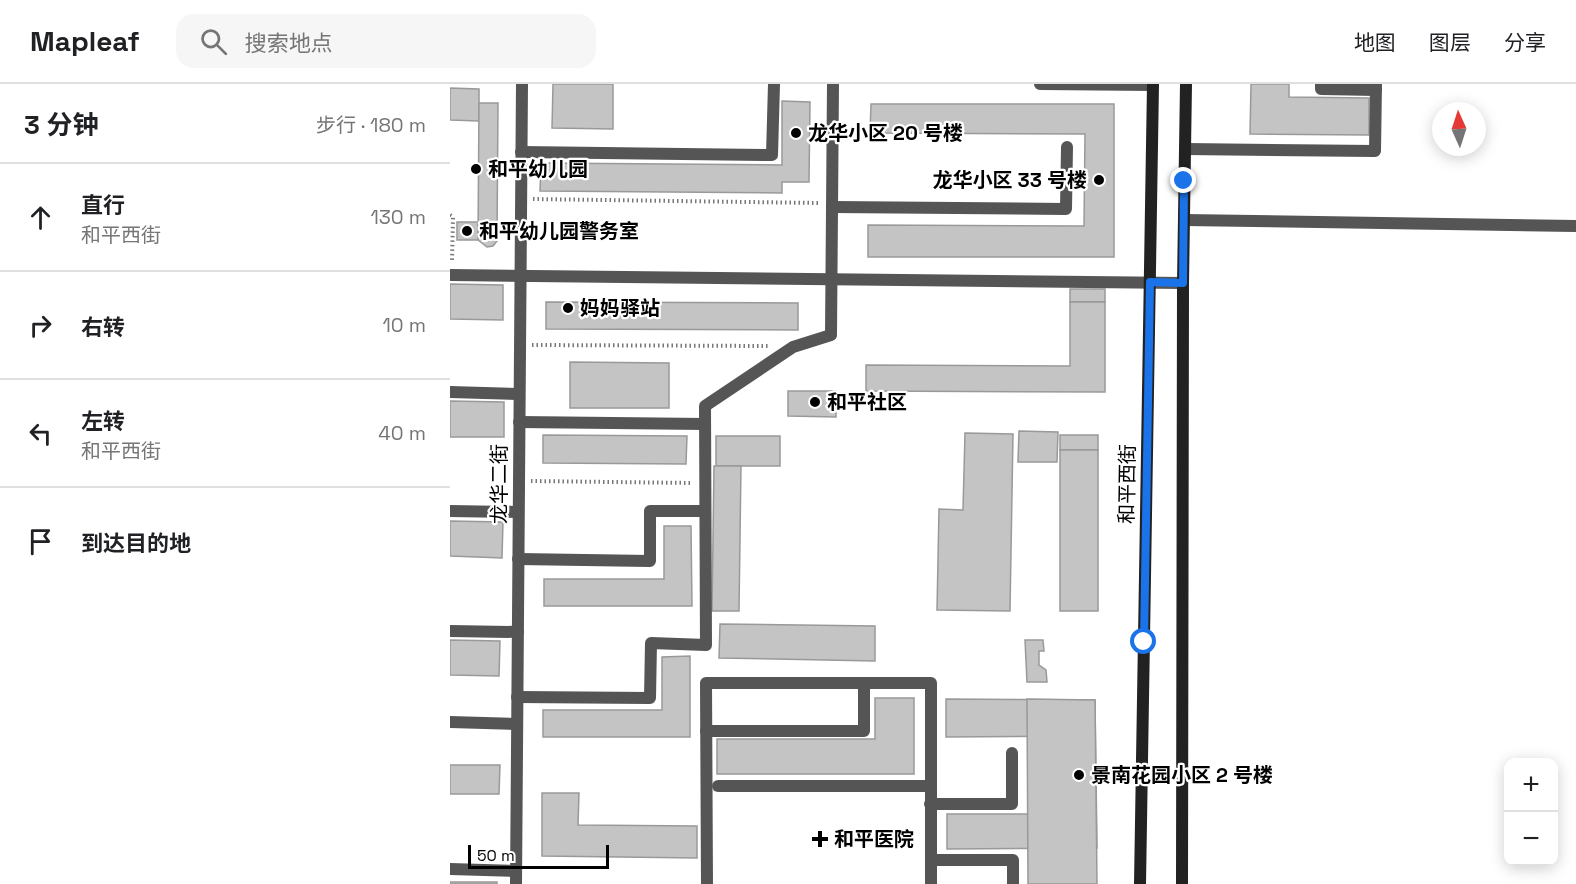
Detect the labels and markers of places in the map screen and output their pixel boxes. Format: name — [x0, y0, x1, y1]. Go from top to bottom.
place label: 龙华小区 20 号楼 — [808, 120, 963, 146]
marker: 龙华小区 20 号楼 — [789, 126, 803, 140]
place label: 和平幼儿园 — [488, 156, 588, 182]
marker: 和平幼儿园 — [469, 162, 483, 176]
place label: 龙华小区 33 号楼 — [933, 167, 1087, 193]
marker: 龙华小区 33 号楼 — [1092, 173, 1106, 187]
place label: 和平幼儿园警务室 — [479, 218, 639, 244]
marker: 和平幼儿园警务室 — [460, 224, 474, 238]
place label: 妈妈驿站 — [580, 295, 660, 321]
marker: 妈妈驿站 — [561, 301, 575, 315]
place label: 和平社区 — [827, 389, 907, 415]
marker: 和平社区 — [808, 395, 822, 409]
place label: 景南花园小区 2 号楼 — [1091, 762, 1273, 788]
marker: 景南花园小区 2 号楼 — [1072, 768, 1086, 782]
place label: 和平医院 — [834, 826, 914, 852]
marker: 和平医院 — [811, 830, 829, 848]

